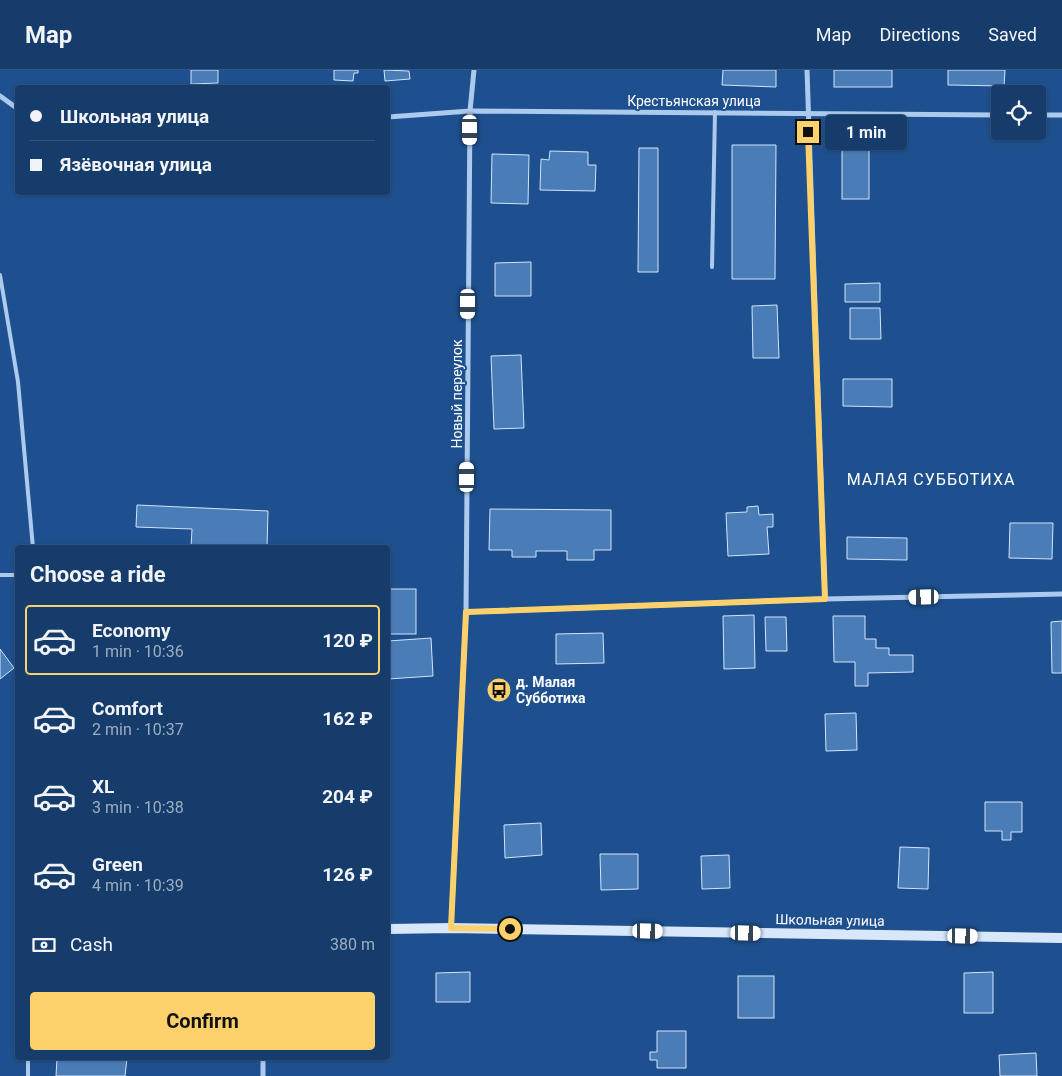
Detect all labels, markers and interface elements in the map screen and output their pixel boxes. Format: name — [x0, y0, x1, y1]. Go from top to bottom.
text: Map — [25, 21, 72, 49]
text: Map — [816, 24, 851, 45]
text: Directions — [879, 24, 960, 45]
text: Saved — [988, 24, 1037, 45]
map controls — [991, 85, 1046, 140]
button: locate — [991, 85, 1046, 140]
street label: Крестьянская улица — [627, 93, 761, 109]
text: Школьная улица — [60, 105, 209, 128]
callout: 1 min — [826, 114, 908, 150]
car — [462, 115, 477, 145]
route end — [797, 121, 819, 143]
text: 1 min — [846, 123, 886, 142]
text: Язёвочная улица — [60, 153, 212, 176]
car — [460, 289, 475, 319]
street label: Новый переулок — [449, 339, 465, 449]
car — [459, 462, 474, 492]
district label: МАЛАЯ СУББОТИХА — [847, 470, 1015, 489]
text: Choose a ride — [30, 562, 166, 587]
car — [908, 589, 939, 605]
icon: car — [32, 618, 77, 663]
text: Economy — [92, 619, 171, 642]
text: 120 ₽ — [322, 629, 373, 652]
text: 1 min · 10:36 — [92, 642, 184, 661]
place label: д. Малая Субботиха — [516, 674, 586, 706]
bus stop icon: д. Малая Субботиха — [486, 677, 512, 703]
icon: car — [32, 696, 77, 741]
text: Comfort — [92, 697, 163, 720]
text: 162 ₽ — [322, 707, 373, 730]
text: 2 min · 10:37 — [92, 720, 184, 739]
icon: car — [32, 774, 77, 819]
text: XL — [92, 775, 114, 798]
text: 204 ₽ — [322, 785, 373, 808]
text: 3 min · 10:38 — [92, 798, 184, 817]
icon: car — [32, 852, 77, 897]
text: Green — [92, 853, 143, 876]
text: 126 ₽ — [322, 863, 373, 886]
text: 4 min · 10:39 — [92, 876, 184, 895]
street label: Школьная улица — [775, 911, 885, 929]
route start — [499, 918, 521, 940]
car — [632, 923, 663, 939]
car — [730, 925, 761, 941]
car — [947, 928, 978, 944]
icon: cash — [30, 931, 58, 959]
text: Cash — [70, 933, 113, 956]
text: 380 m — [330, 935, 375, 954]
button: Confirm — [30, 992, 375, 1050]

